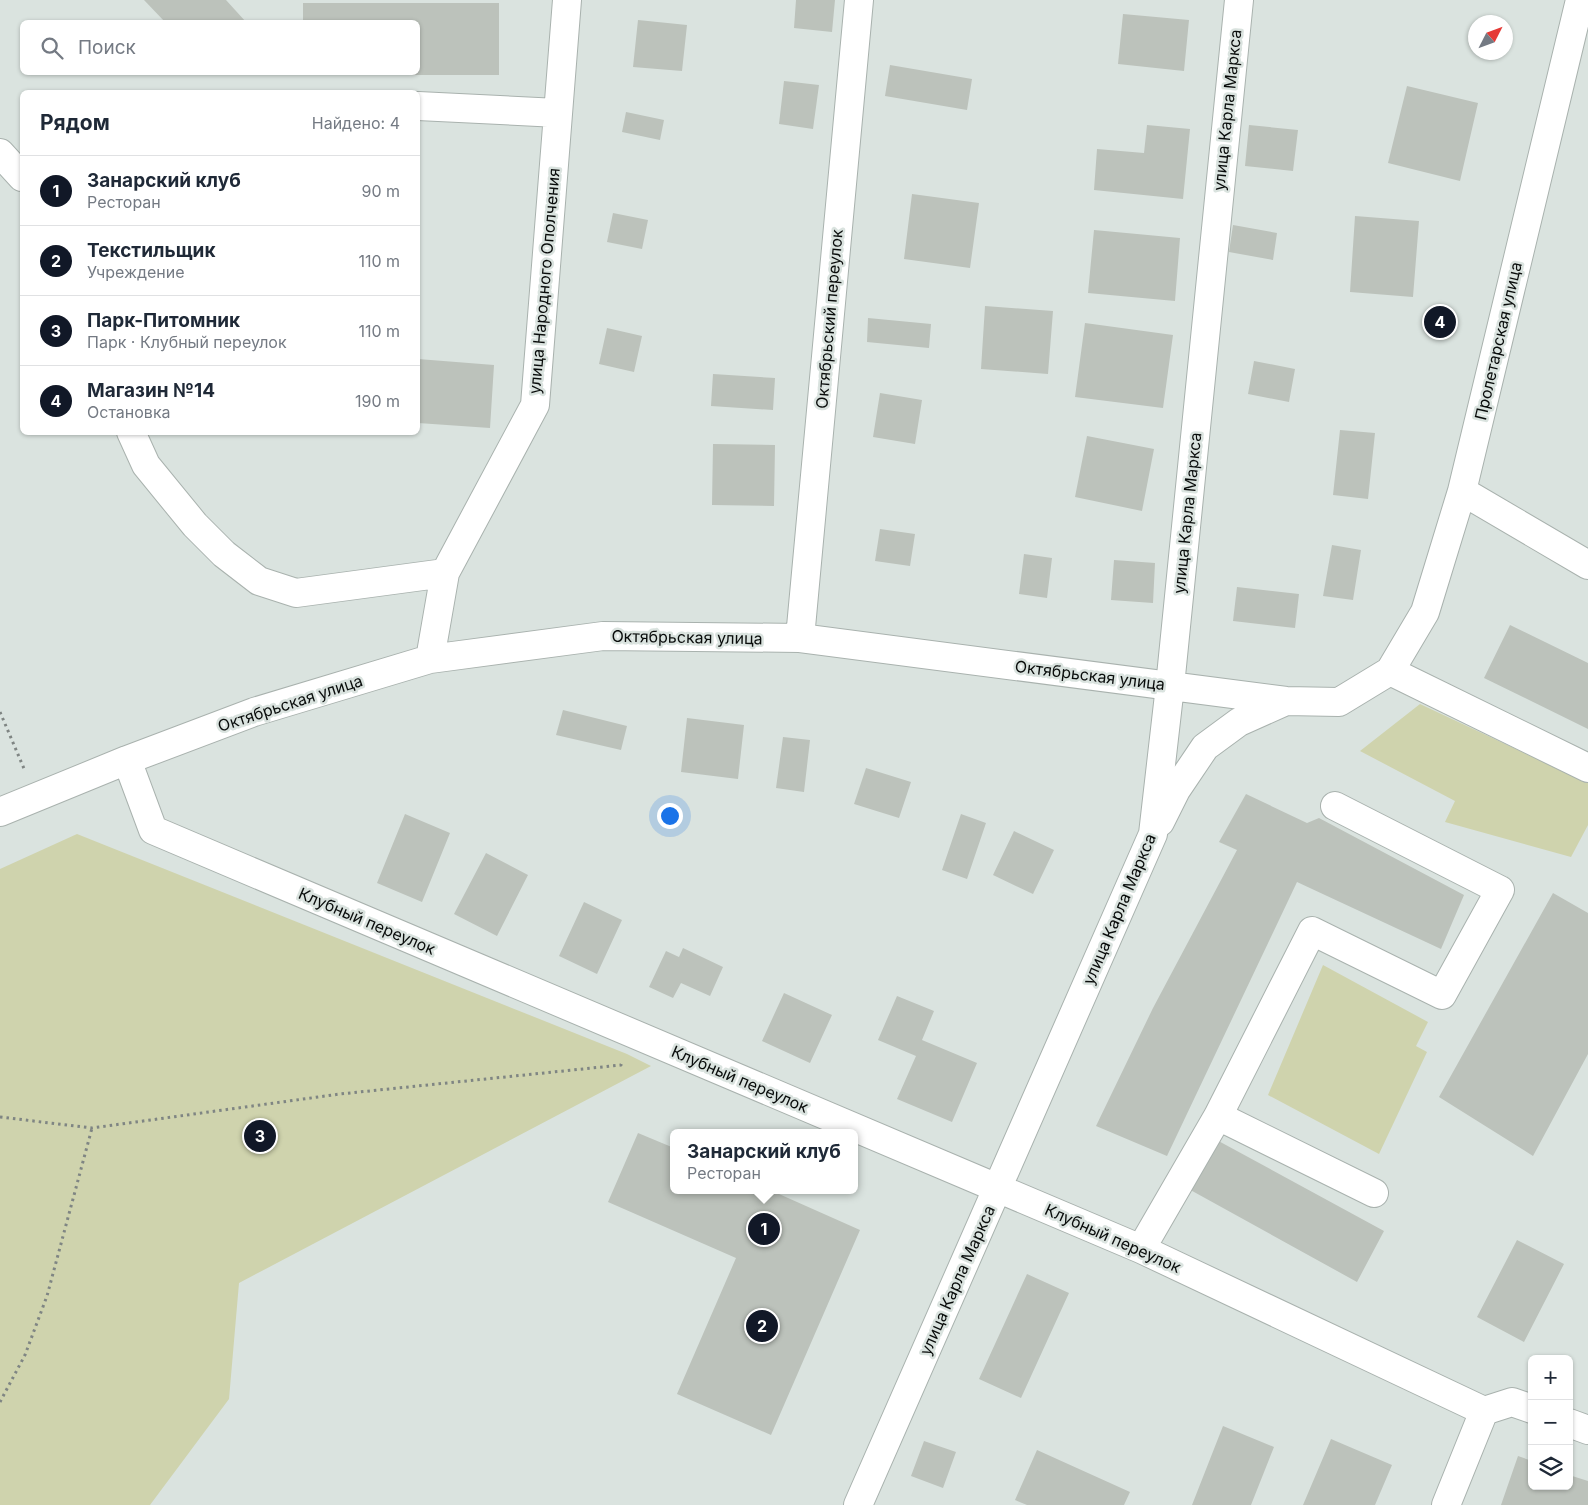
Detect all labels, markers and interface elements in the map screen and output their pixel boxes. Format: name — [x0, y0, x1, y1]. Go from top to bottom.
north arrow — [1468, 15, 1513, 60]
search box — [20, 20, 420, 75]
street label: улица Карла Маркса — [1209, 28, 1245, 192]
icon: search — [38, 34, 66, 62]
text: Поиск — [78, 36, 136, 59]
text: Рядом — [40, 110, 110, 135]
text: Найдено: 4 — [312, 113, 400, 133]
street label: улица Народного Ополчения — [524, 167, 564, 395]
text: Занарский клуб — [87, 169, 241, 192]
text: 1 — [53, 181, 59, 201]
text: 90 m — [361, 181, 400, 201]
text: Ресторан — [87, 192, 161, 212]
street label: Октябрьский переулок — [811, 228, 847, 410]
text: Текстильщик — [87, 239, 215, 262]
text: 2 — [51, 251, 61, 271]
text: 110 m — [358, 251, 400, 271]
street label: Пролетарская улица — [1470, 260, 1526, 422]
text: Учреждение — [87, 262, 185, 282]
pin: 4 — [1424, 303, 1456, 341]
text: Парк-Питомник — [87, 309, 240, 332]
text: 3 — [51, 321, 61, 341]
text: 110 m — [358, 321, 400, 341]
text: Парк · Клубный переулок — [87, 332, 287, 352]
text: Магазин №14 — [87, 379, 215, 402]
text: 4 — [51, 391, 61, 411]
text: 190 m — [355, 391, 400, 411]
text: Остановка — [87, 402, 171, 422]
street label: улица Карла Маркса — [1169, 431, 1205, 595]
street label: Октябрьская улица — [611, 626, 763, 648]
street label: Октябрьская улица — [1014, 656, 1166, 694]
street label: Октябрьская улица — [215, 670, 365, 736]
your location — [657, 803, 683, 829]
street label: улица Карла Маркса — [1078, 831, 1160, 987]
street label: Клубный переулок — [296, 883, 439, 959]
street label: Клубный переулок — [669, 1041, 812, 1117]
pin: 3 — [244, 1117, 276, 1155]
popup — [670, 1129, 858, 1194]
text: Занарский клуб — [687, 1140, 841, 1163]
text: Ресторан — [687, 1163, 761, 1183]
street label: Клубный переулок — [1042, 1199, 1184, 1277]
street label: улица Карла Маркса — [915, 1202, 999, 1358]
pin: 1 — [748, 1210, 780, 1248]
pin: 2 — [746, 1307, 778, 1345]
map controls — [1528, 1355, 1573, 1490]
button: + — [1528, 1355, 1573, 1400]
button: − — [1528, 1400, 1573, 1445]
button: layers — [1528, 1445, 1573, 1490]

